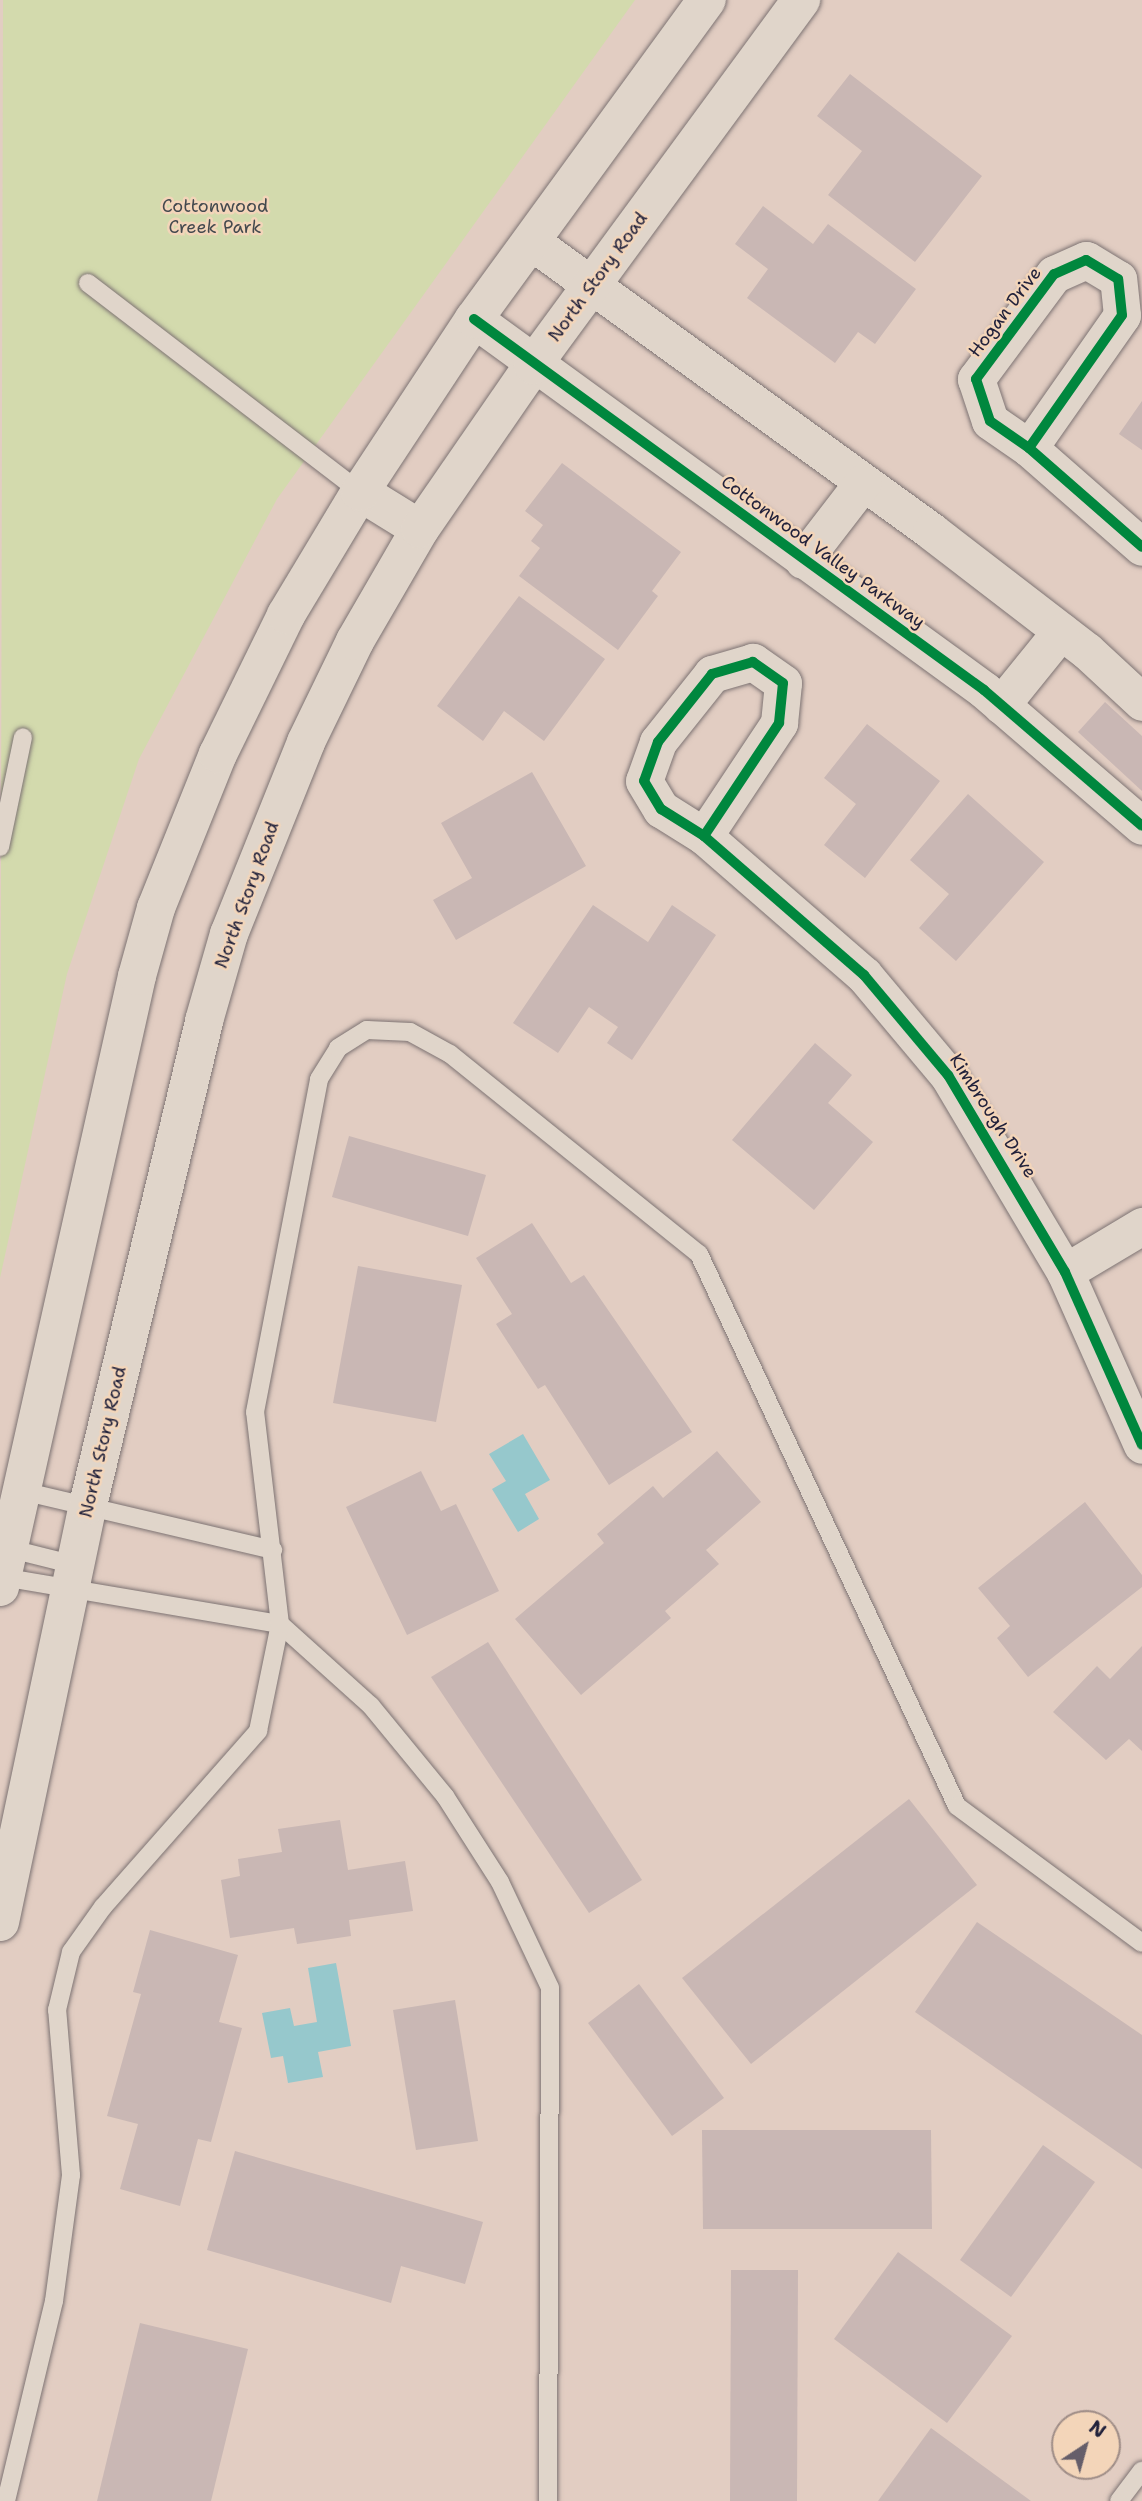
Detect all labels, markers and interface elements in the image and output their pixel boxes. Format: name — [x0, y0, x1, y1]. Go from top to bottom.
park label: Cottonwood Creek Park — [162, 196, 268, 238]
street label: North Story Road — [544, 208, 652, 346]
street label: Hogan Drive — [964, 263, 1046, 361]
street label: Cottonwood Valley Parkway — [717, 471, 929, 633]
street label: North Story Road — [210, 819, 284, 971]
street label: Kimbrough Drive — [945, 1050, 1041, 1182]
street label: North Story Road — [75, 1364, 131, 1520]
north arrow — [1051, 2410, 1121, 2480]
text: N — [1084, 2415, 1111, 2444]

